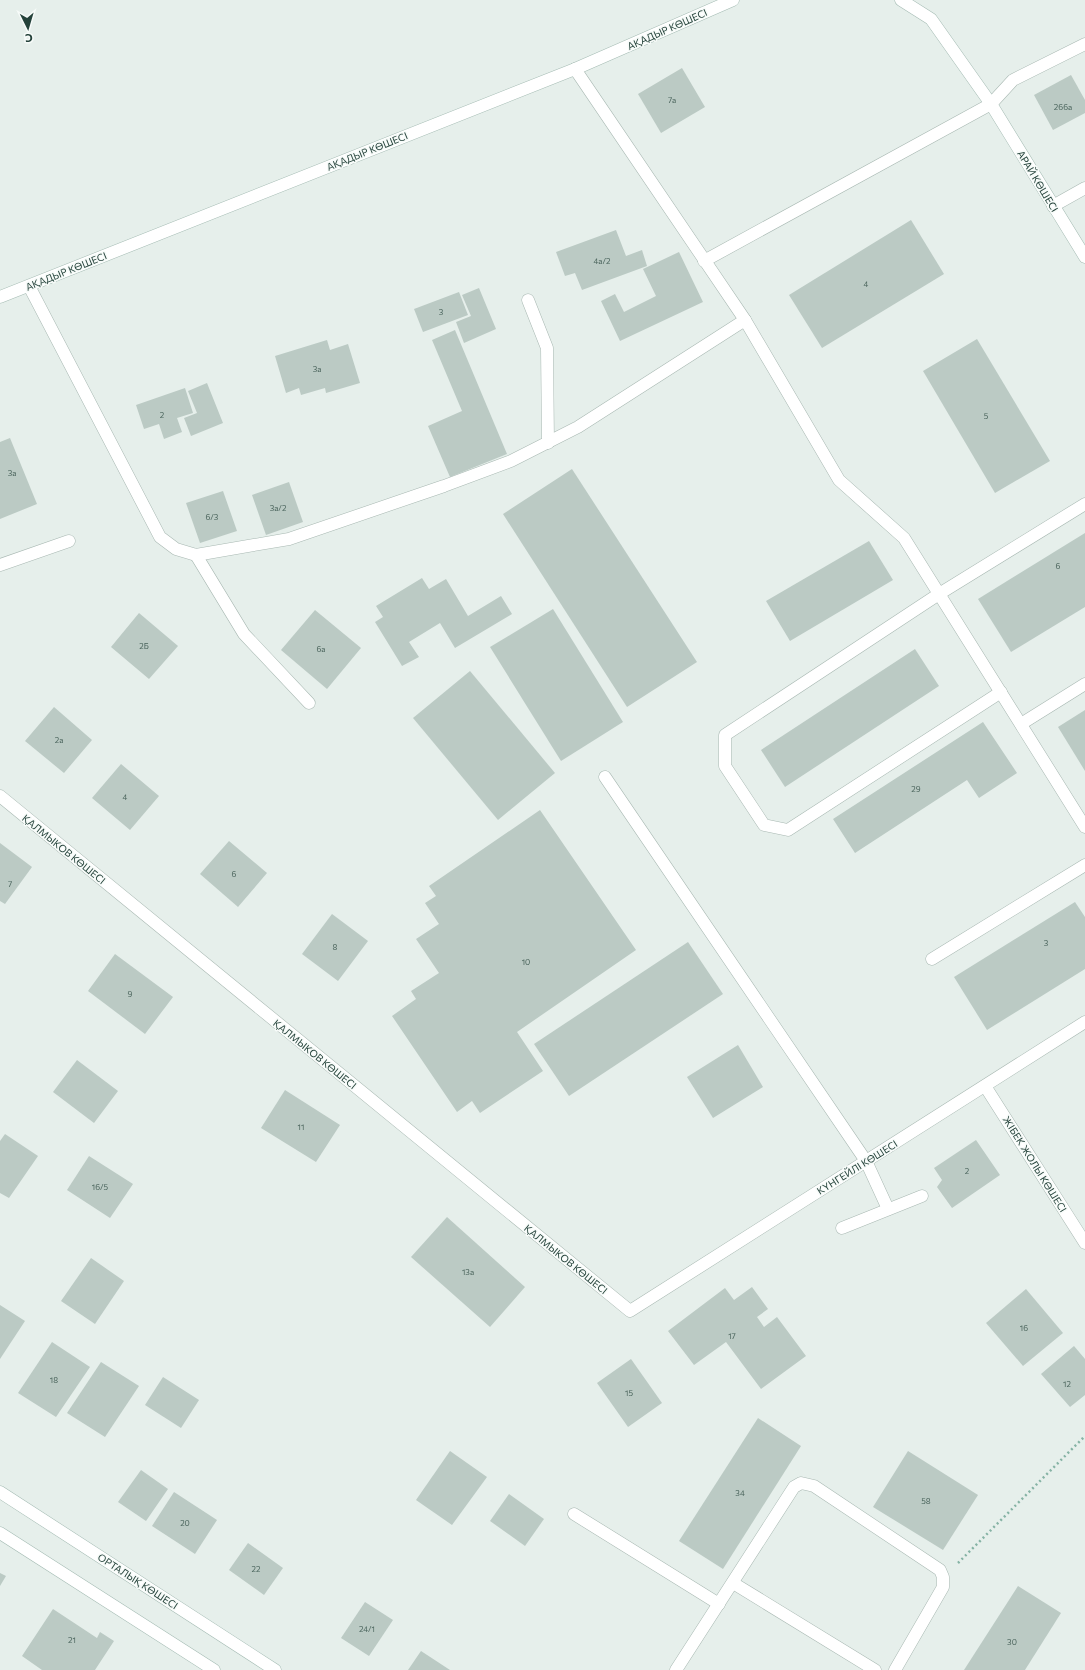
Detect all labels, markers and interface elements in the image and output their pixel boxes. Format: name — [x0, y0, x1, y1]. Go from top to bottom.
street label: АҚАДЫР КӨШЕСІ — [625, 6, 709, 52]
north arrow — [8, 8, 48, 48]
text: С — [24, 32, 33, 45]
house number: 7а — [668, 95, 676, 105]
house number: 266а — [1054, 102, 1072, 112]
street label: АҚАДЫР КӨШЕСІ — [325, 129, 409, 173]
street label: АРАЙ КӨШЕСІ — [1015, 148, 1061, 214]
street label: АҚАДЫР КӨШЕСІ — [24, 249, 108, 293]
house number: 4а/2 — [594, 256, 611, 266]
house number: 4 — [864, 279, 869, 289]
house number: 3 — [439, 307, 444, 317]
house number: 3а — [313, 364, 321, 374]
house number: 2 — [160, 410, 165, 420]
house number: 5 — [984, 411, 989, 421]
house number: 3а — [8, 468, 16, 478]
house number: 3а/2 — [270, 503, 287, 513]
house number: 6/3 — [206, 512, 219, 522]
house number: 6 — [1056, 561, 1061, 571]
house number: 2Б — [139, 641, 149, 651]
house number: 6а — [316, 644, 326, 654]
house number: 2а — [55, 735, 63, 745]
house number: 29 — [911, 784, 921, 794]
house number: 4 — [123, 792, 128, 802]
street label: ҚАЛМЫКОВ КӨШЕСІ — [20, 812, 108, 886]
house number: 6 — [232, 869, 237, 879]
house number: 7 — [8, 879, 12, 889]
house number: 3 — [1044, 938, 1049, 948]
house number: 8 — [333, 942, 338, 952]
house number: 10 — [522, 957, 530, 967]
house number: 9 — [128, 989, 133, 999]
street label: ҚАЛМЫКОВ КӨШЕСІ — [271, 1017, 359, 1091]
street label: ЖІБЕК ЖОЛЫ КӨШЕСІ — [1001, 1114, 1069, 1214]
house number: 11 — [298, 1122, 304, 1132]
street label: КҮНГЕЙЛІ КӨШЕСІ — [815, 1137, 899, 1197]
house number: 2 — [965, 1166, 970, 1176]
house number: 16/5 — [92, 1182, 109, 1192]
street label: ҚАЛМЫКОВ КӨШЕСІ — [522, 1222, 610, 1296]
house number: 13а — [462, 1267, 474, 1277]
house number: 16 — [1020, 1323, 1028, 1333]
house number: 17 — [728, 1331, 736, 1341]
house number: 18 — [50, 1375, 58, 1385]
house number: 12 — [1063, 1379, 1071, 1389]
house number: 15 — [625, 1388, 633, 1398]
house number: 34 — [735, 1488, 745, 1498]
house number: 58 — [921, 1496, 931, 1506]
house number: 20 — [180, 1518, 190, 1528]
street label: ОРТАЛЫҚ КӨШЕСІ — [96, 1551, 180, 1611]
house number: 22 — [252, 1564, 261, 1574]
house number: 24/1 — [359, 1624, 375, 1634]
house number: 21 — [68, 1635, 76, 1645]
house number: 30 — [1007, 1637, 1017, 1647]

